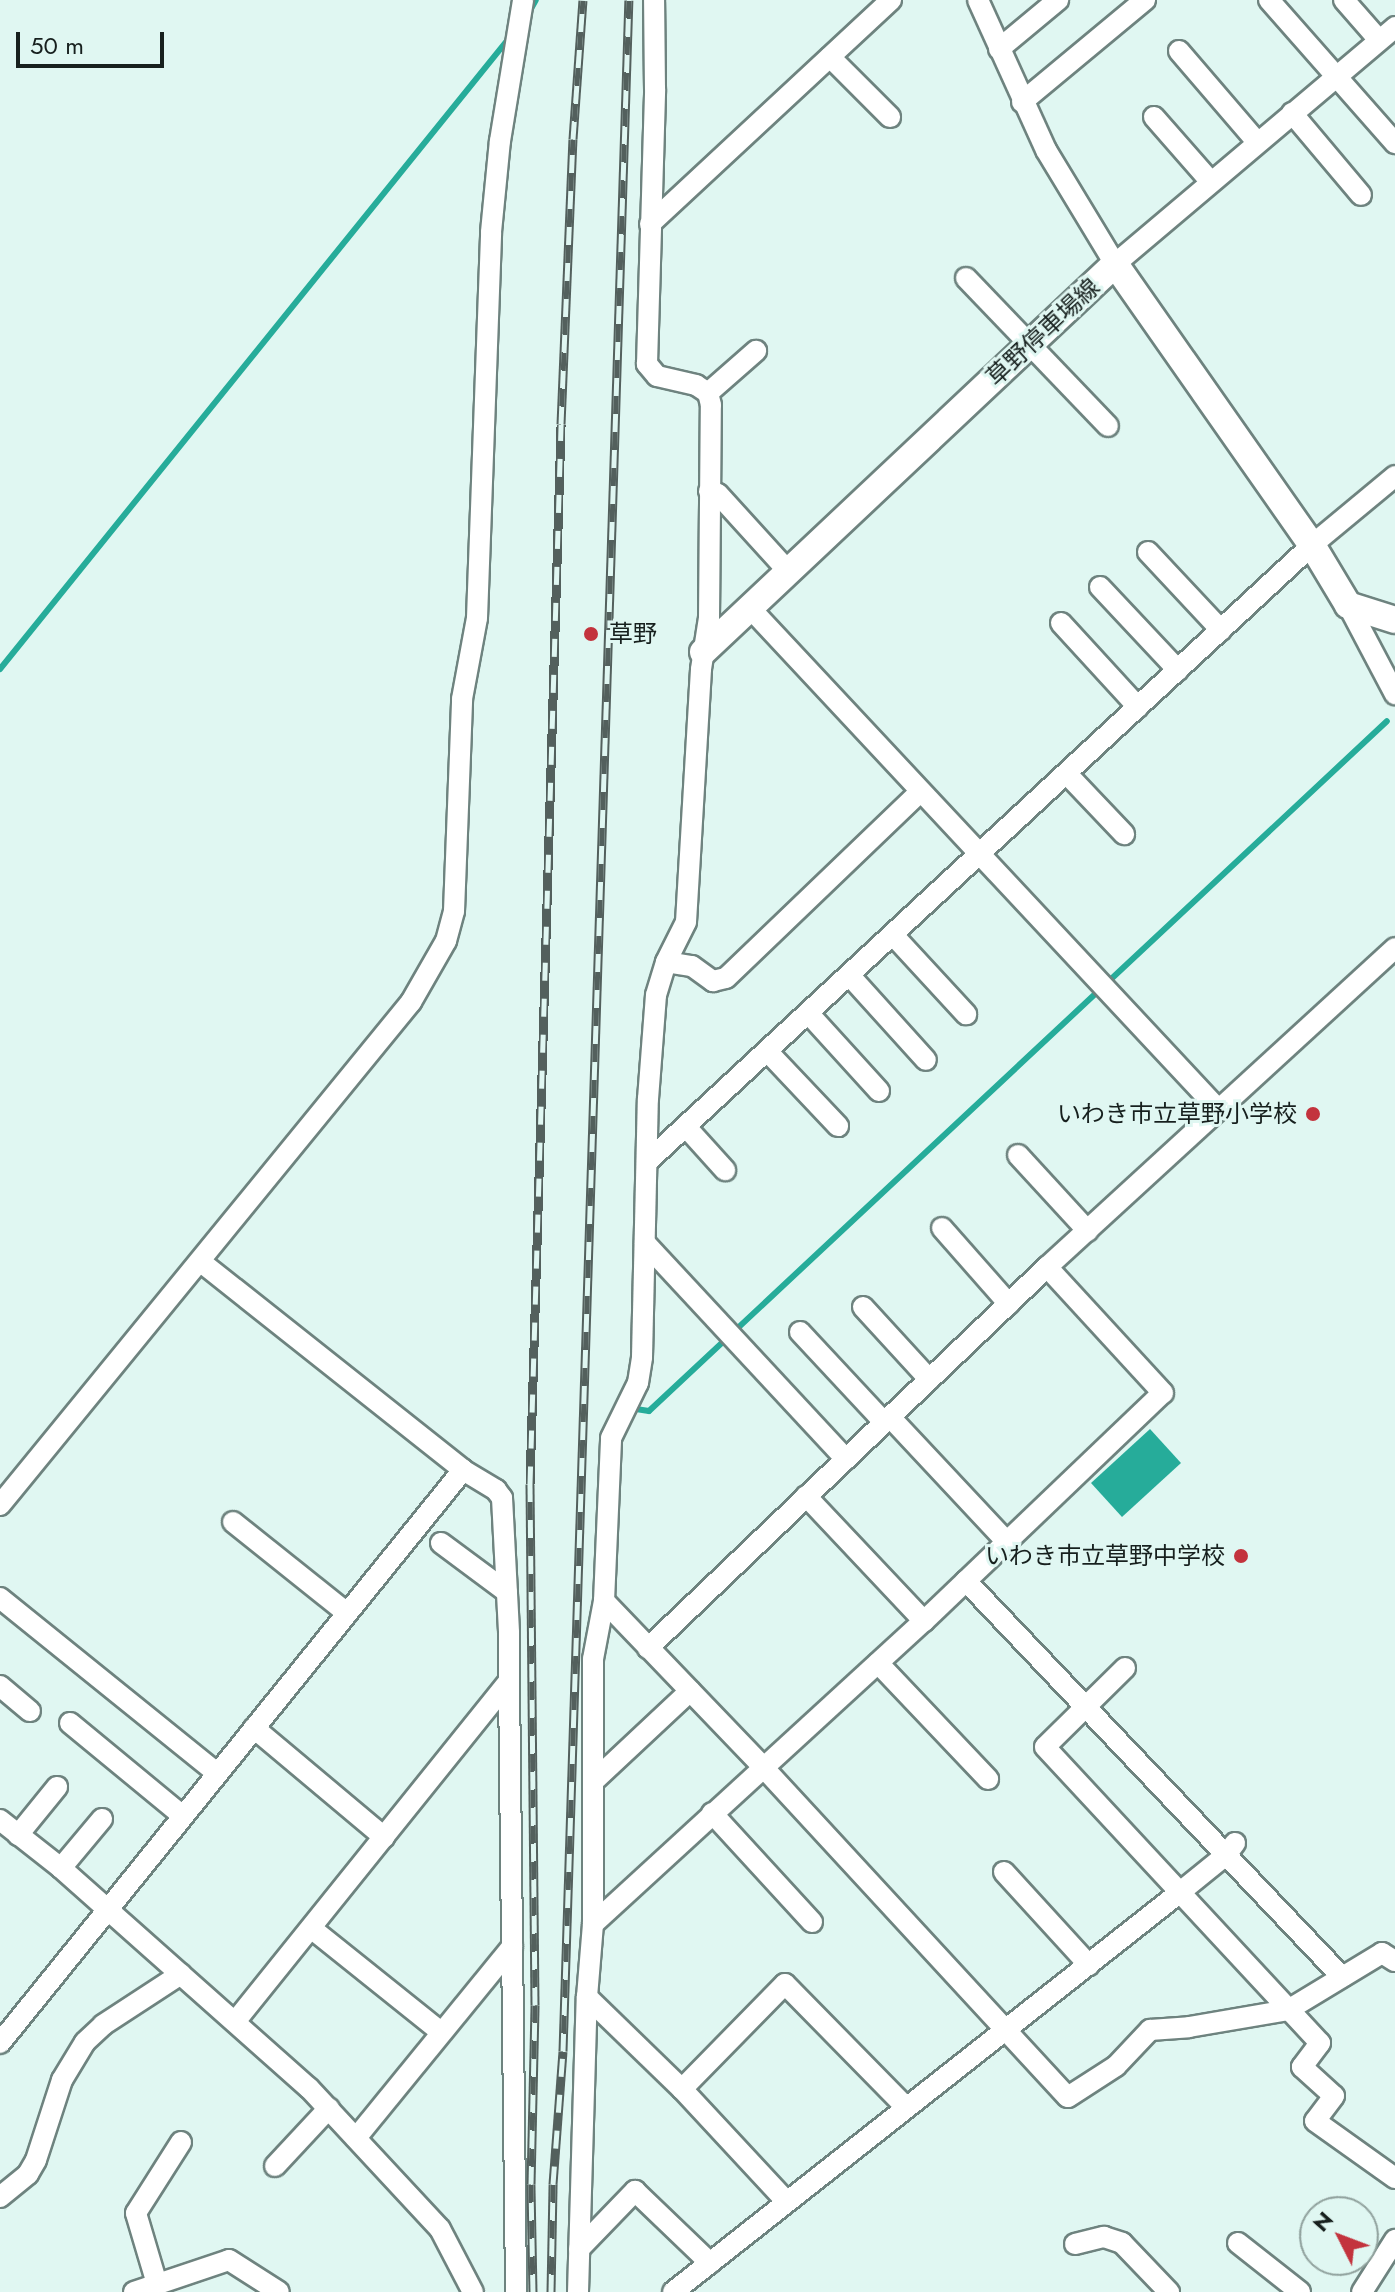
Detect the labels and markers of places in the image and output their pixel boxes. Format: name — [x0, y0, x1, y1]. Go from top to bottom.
place label: 草野 — [609, 620, 657, 648]
marker: 草野 — [580, 623, 602, 645]
place label: いわき市立草野小学校 — [1057, 1100, 1297, 1128]
marker: いわき市立草野小学校 — [1304, 1105, 1322, 1123]
place label: いわき市立草野中学校 — [985, 1542, 1225, 1570]
marker: いわき市立草野中学校 — [1232, 1547, 1250, 1565]

